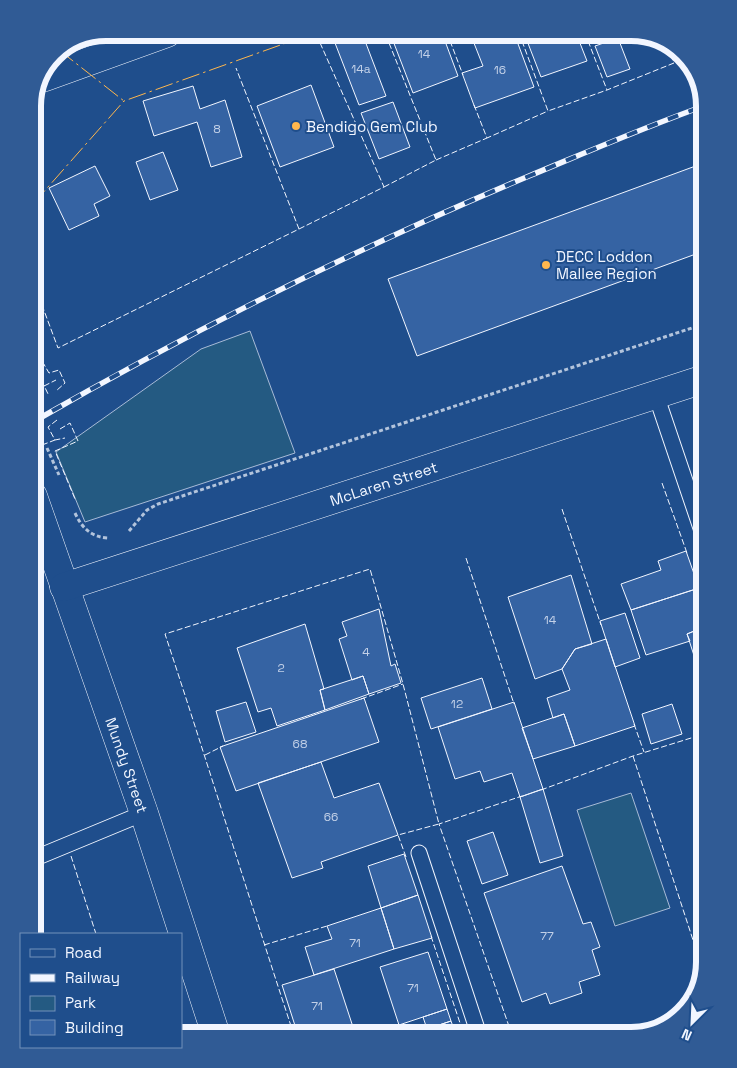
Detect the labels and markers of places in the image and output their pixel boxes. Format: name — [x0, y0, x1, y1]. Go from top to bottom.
place label: Bendigo Gem Club — [306, 117, 438, 136]
marker: Bendigo Gem Club — [290, 120, 302, 132]
place label: DECC Loddon Mallee Region — [556, 247, 657, 283]
marker: DECC Loddon Mallee Region — [540, 259, 552, 271]

